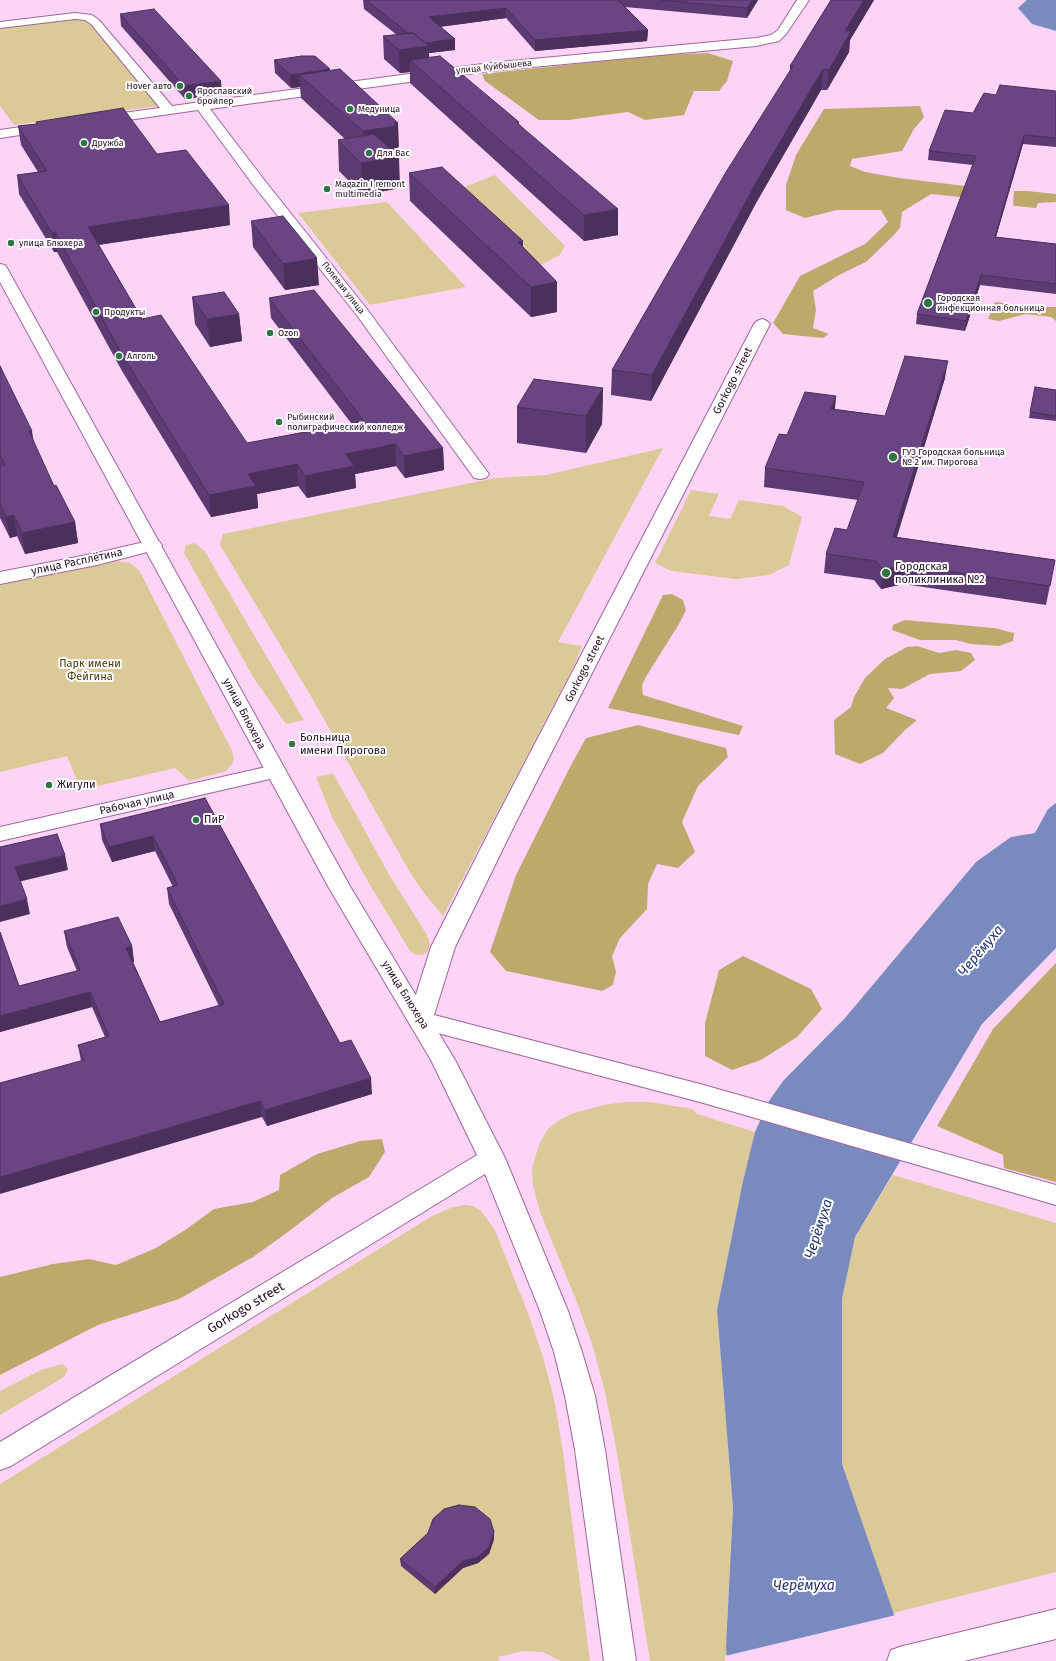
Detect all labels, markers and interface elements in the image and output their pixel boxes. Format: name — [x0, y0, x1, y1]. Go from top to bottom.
street label: улица Куйбышева — [456, 58, 532, 76]
place label: Hover авто — [127, 81, 172, 91]
marker: Hover авто — [175, 81, 185, 91]
place label: Ярославский бройлер — [197, 86, 252, 107]
marker: Ярославский бройлер — [184, 91, 194, 101]
marker: Медуница — [345, 104, 355, 114]
place label: Медуница — [358, 104, 400, 114]
marker: Дружба — [79, 138, 89, 148]
place label: Дружба — [92, 138, 124, 148]
marker: Для Вас — [364, 148, 374, 158]
place label: Для Вас — [377, 148, 410, 158]
place label: Magazin I remont multimedia — [335, 179, 405, 200]
marker: Magazin I remont multimedia — [322, 184, 332, 194]
marker: улица Блюхера — [6, 238, 16, 248]
place label: улица Блюхера — [19, 238, 83, 248]
street label: Полевая улица — [319, 260, 367, 316]
place label: Городская инфекционная больница — [937, 293, 1045, 314]
marker: Городская инфекционная больница — [922, 297, 934, 309]
marker: Продукты — [91, 307, 101, 317]
place label: Продукты — [104, 307, 145, 317]
marker: Ozon — [265, 328, 275, 338]
place label: Ozon — [278, 328, 299, 338]
street label: Gorkogo street — [710, 345, 756, 417]
marker: Алголь — [114, 351, 124, 361]
place label: Алголь — [127, 351, 156, 361]
place label: Рыбинский полиграфический колледж — [287, 412, 403, 433]
marker: Рыбинский полиграфический колледж — [274, 417, 284, 427]
place label: ГУЗ Городская больница № 2 им. Пирогова — [902, 447, 1005, 468]
marker: ГУЗ Городская больница № 2 им. Пирогова — [887, 451, 899, 463]
street label: улица Расплётина — [30, 546, 124, 578]
place label: Городская поликлиника №2 — [895, 560, 985, 586]
marker: Городская поликлиника №2 — [880, 567, 892, 579]
street label: Gorkogo street — [562, 633, 608, 705]
park label: Парк имени Фейгина — [59, 657, 121, 683]
street label: улица Блюхера — [220, 676, 268, 752]
place label: Больница имени Пирогова — [300, 731, 386, 757]
marker: Больница имени Пирогова — [287, 739, 297, 749]
place label: Жигули — [57, 778, 96, 792]
marker: Жигули — [44, 780, 54, 790]
street label: Рабочая улица — [98, 788, 176, 818]
place label: ПиР — [204, 813, 224, 827]
marker: ПиР — [191, 815, 201, 825]
water label: Черёмуха — [955, 922, 1007, 980]
street label: улица Блюхера — [379, 958, 431, 1032]
water label: Черёмуха — [801, 1197, 837, 1261]
street label: Gorkogo street — [205, 1279, 287, 1337]
water label: Черёмуха — [773, 1578, 835, 1594]

